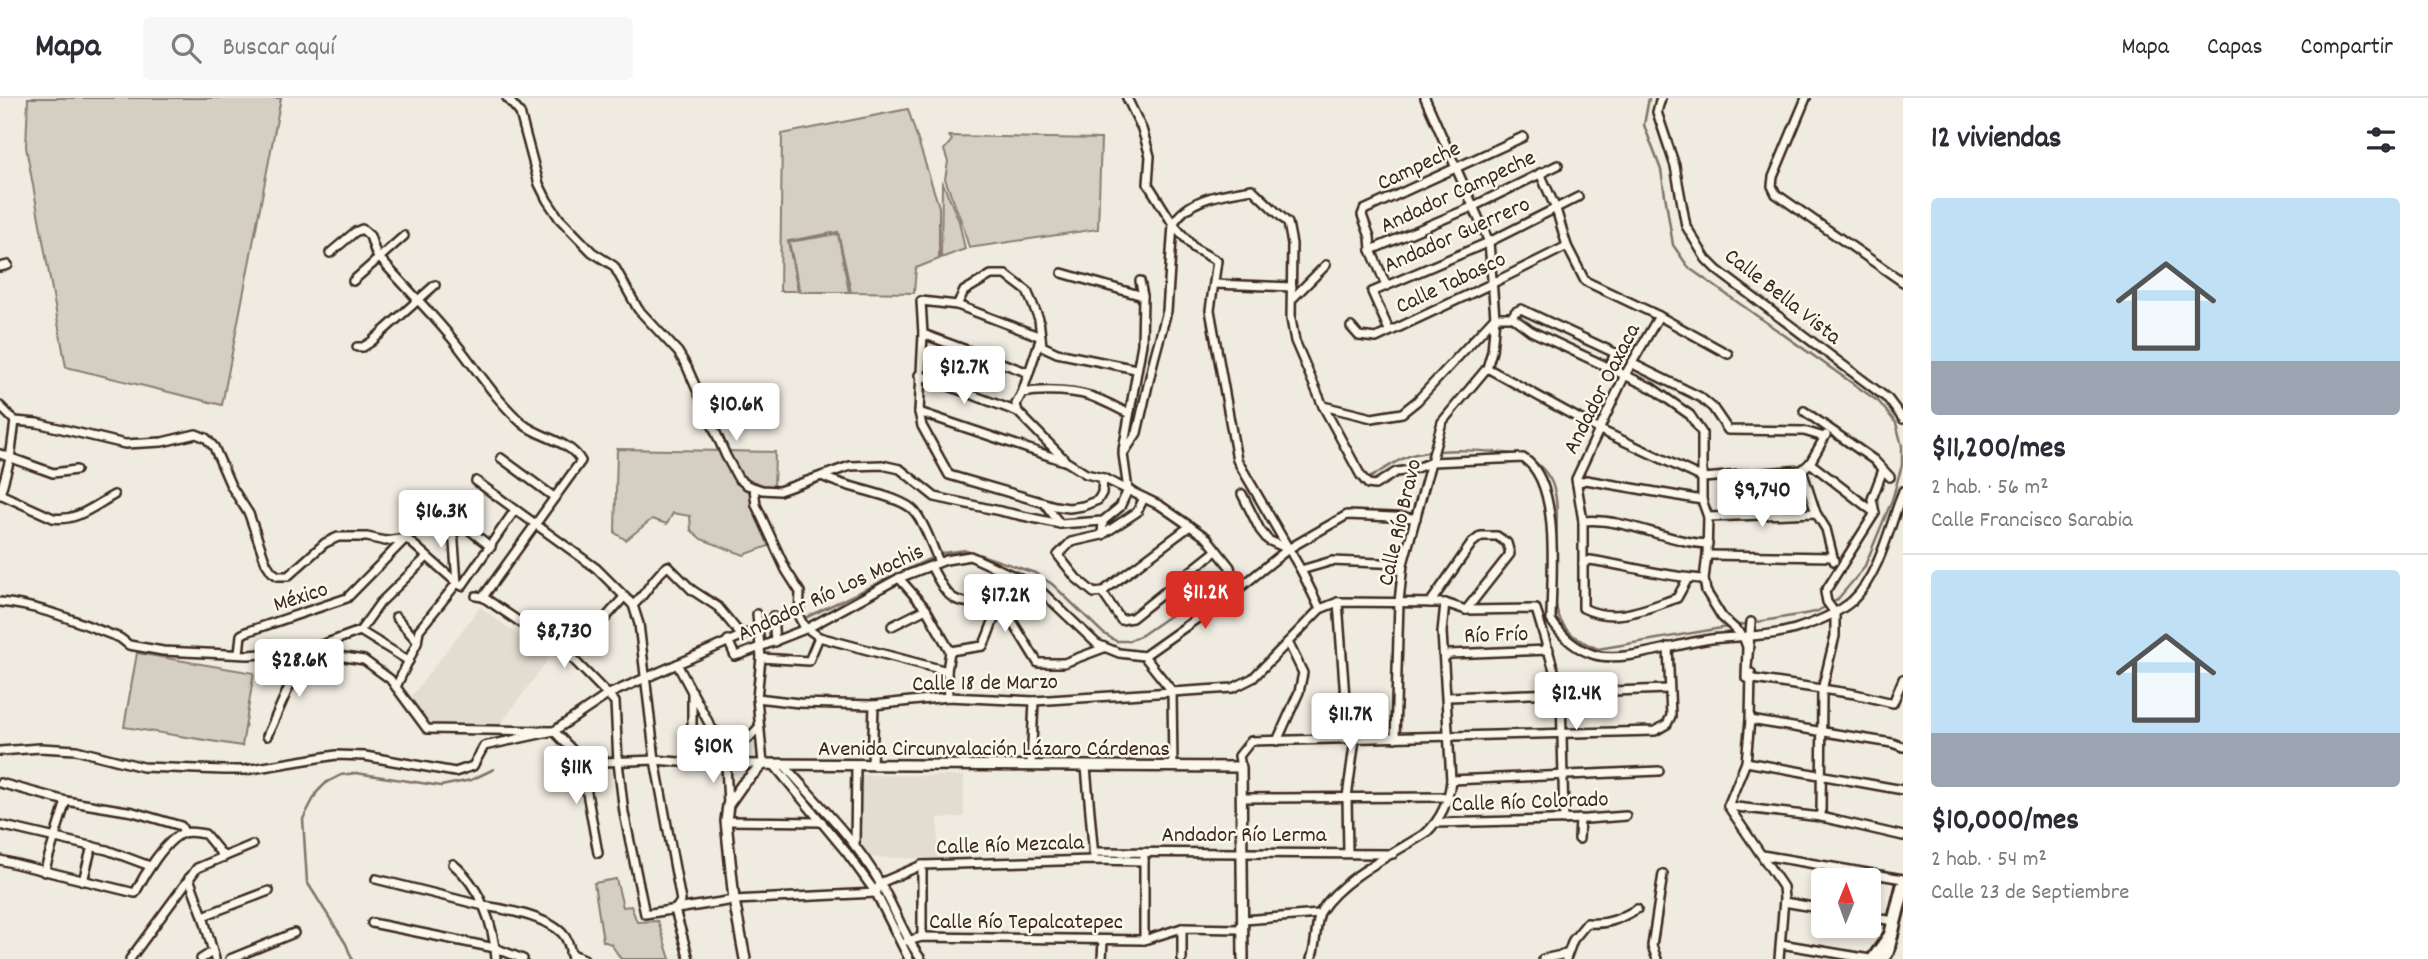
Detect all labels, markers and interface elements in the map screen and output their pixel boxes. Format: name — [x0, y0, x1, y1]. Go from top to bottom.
search box — [143, 17, 633, 80]
text: Mapa — [35, 25, 101, 72]
icon: search — [167, 29, 205, 67]
text: Buscar aquí — [223, 30, 335, 67]
text: Mapa — [2121, 31, 2169, 65]
text: Capas — [2207, 31, 2263, 65]
text: Compartir — [2301, 31, 2393, 65]
text: 12 viviendas — [1931, 119, 2061, 162]
icon: filters — [2362, 121, 2400, 159]
street label: Campeche — [1372, 134, 1467, 201]
street label: Andador Campeche — [1375, 143, 1542, 244]
street label: Andador Guerrero — [1379, 189, 1536, 283]
street label: Calle Bella Vista — [1716, 241, 1848, 355]
icon: home — [2103, 243, 2229, 369]
street label: Calle Tabasco — [1391, 244, 1512, 324]
street label: Andador Oaxaca — [1556, 317, 1651, 461]
pin: $12.7K — [907, 346, 1021, 406]
text: $12.7K — [939, 352, 989, 385]
pin: $10.6K — [679, 384, 793, 443]
text: $10.6K — [709, 389, 763, 422]
text: $11,200/mes — [1931, 429, 2066, 472]
street label: Calle Río Bravo — [1371, 456, 1432, 590]
pin: $9,740 — [1705, 470, 1819, 529]
text: 2 hab. · 56 m² — [1931, 472, 2049, 505]
text: $9,740 — [1733, 475, 1791, 508]
pin: $16.3K — [384, 490, 498, 550]
text: $16.3K — [415, 496, 467, 529]
text: Calle Francisco Sarabia — [1931, 505, 2133, 538]
street label: Andador Río Los Mochis — [733, 536, 930, 652]
pin: $11.2K — [1148, 572, 1262, 631]
street label: México — [270, 574, 333, 623]
pin: $17.2K — [948, 574, 1062, 634]
text: $11.2K — [1182, 577, 1228, 610]
text: $17.2K — [980, 580, 1030, 613]
pin: $8,730 — [507, 610, 621, 670]
icon: home — [2103, 615, 2229, 741]
text: $8,730 — [536, 616, 592, 649]
street label: Río Frío — [1463, 619, 1529, 654]
pin: $28.6K — [242, 640, 356, 699]
text: $28.6K — [271, 645, 327, 678]
street label: Calle 18 de Marzo — [912, 667, 1058, 702]
pin: $12.4K — [1519, 672, 1633, 732]
text: $12.4K — [1551, 678, 1601, 711]
pin: $11.7K — [1293, 694, 1407, 753]
text: $11.7K — [1328, 699, 1373, 732]
pin: $10K — [672, 726, 754, 785]
text: $10K — [693, 731, 733, 764]
street label: Avenida Circunvalación Lázaro Cárdenas — [818, 734, 1170, 767]
pin: $11K — [535, 746, 617, 806]
text: $11K — [560, 752, 592, 785]
street label: Calle Río Colorado — [1451, 784, 1609, 823]
text: $10,000/mes — [1931, 801, 2079, 844]
street label: Andador Río Lerma — [1161, 820, 1328, 853]
street label: Calle Río Mezcala — [936, 827, 1086, 866]
text: 2 hab. · 54 m² — [1931, 844, 2047, 877]
north arrow — [1811, 868, 1881, 938]
map controls — [1811, 868, 1881, 938]
text: Calle 23 de Septiembre — [1931, 877, 2129, 910]
street label: Calle Río Tepalcatepec — [929, 907, 1123, 940]

